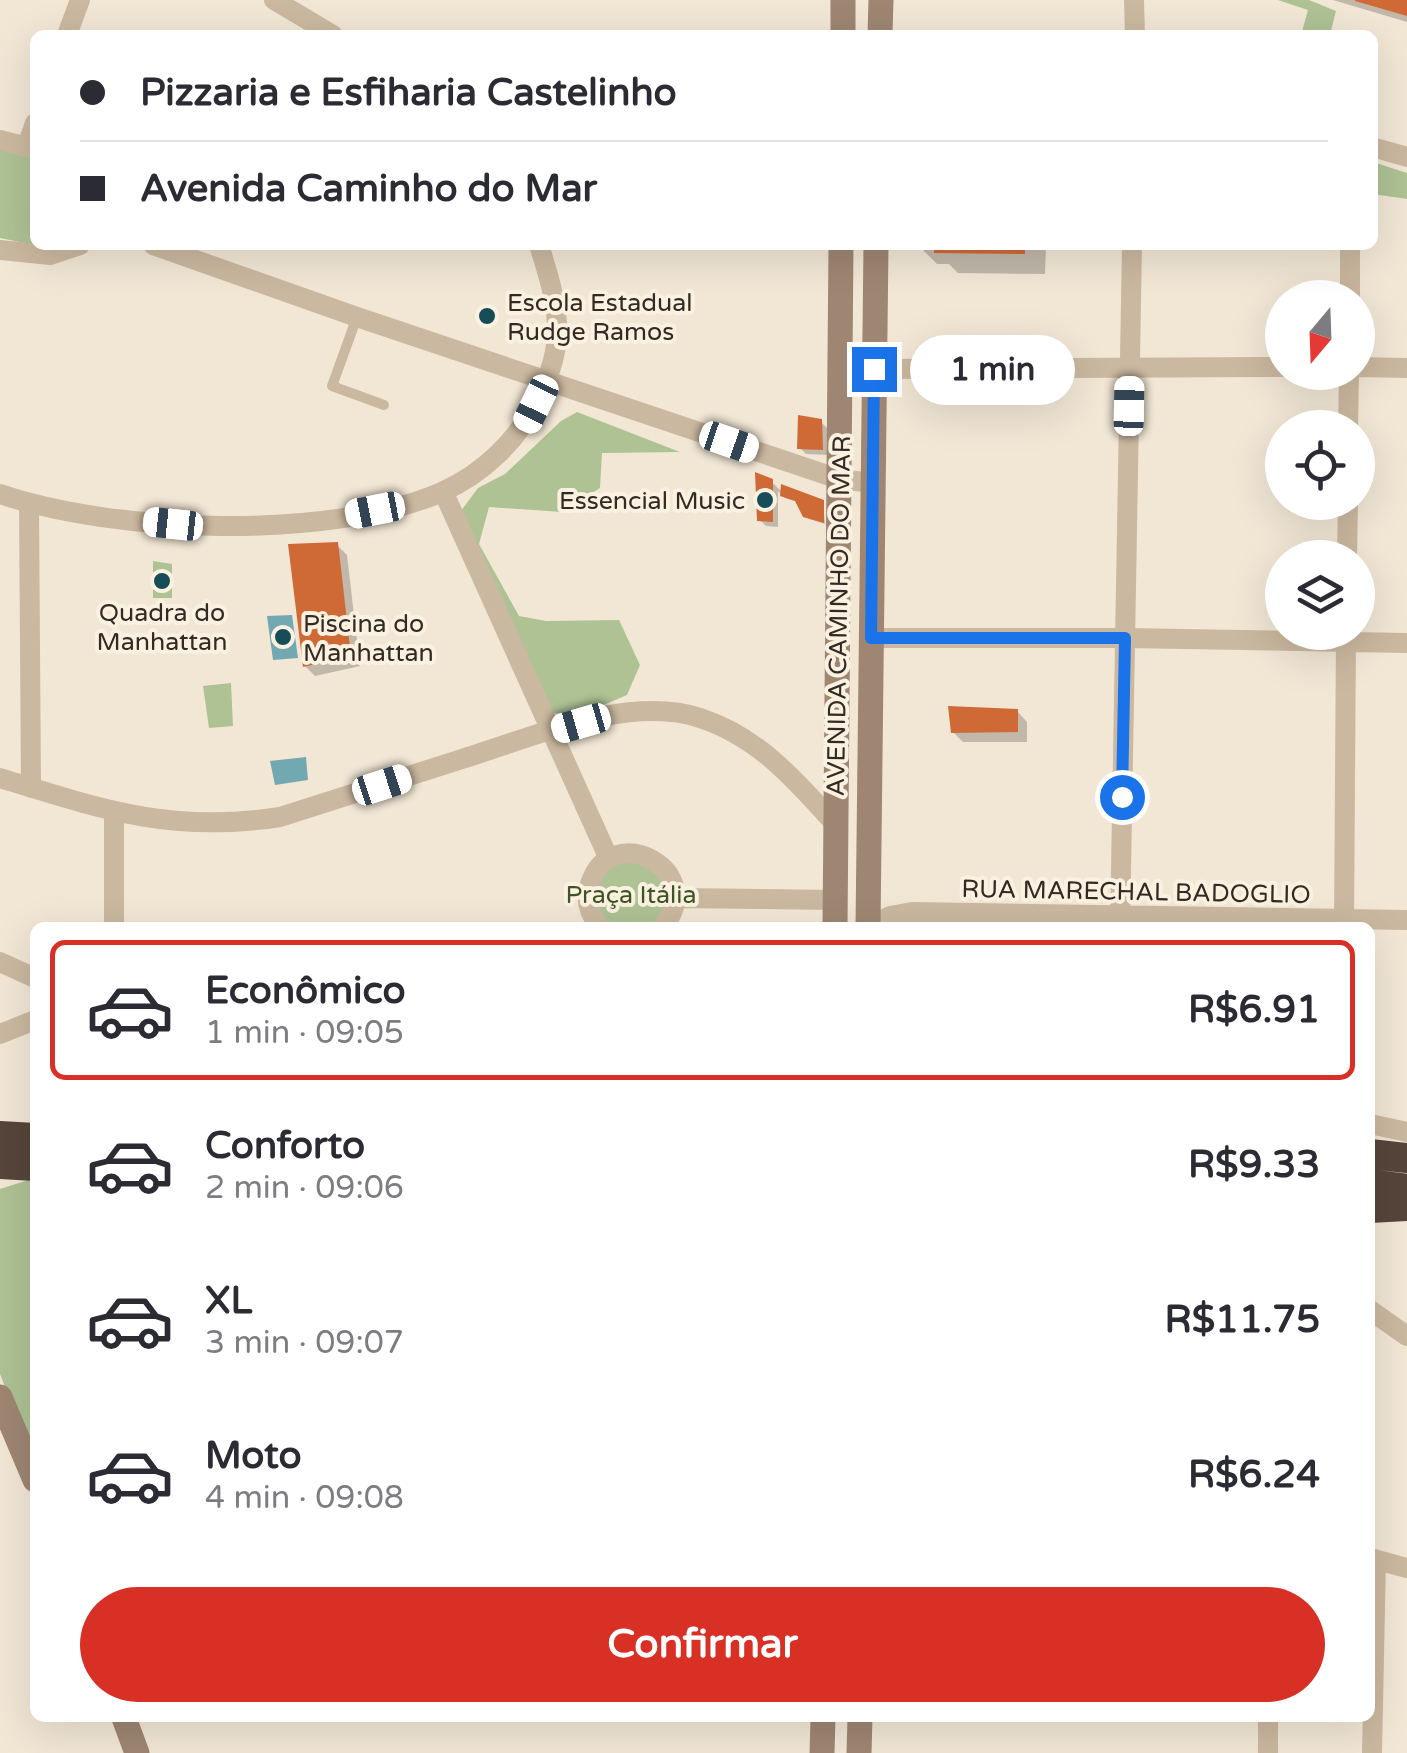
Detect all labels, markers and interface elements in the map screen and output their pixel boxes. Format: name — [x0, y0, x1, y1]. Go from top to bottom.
text: Pizzaria e Esfiharia Castelinho — [140, 70, 677, 116]
text: Avenida Caminho do Mar — [140, 166, 597, 212]
north arrow — [1265, 280, 1375, 390]
map controls — [1265, 280, 1375, 650]
place label: Escola Estadual Rudge Ramos — [507, 288, 693, 347]
marker: Escola Estadual Rudge Ramos — [476, 305, 498, 327]
callout: 1 min — [909, 334, 1074, 404]
route end — [852, 347, 897, 392]
text: 1 min — [950, 351, 1035, 389]
car — [509, 370, 563, 438]
car — [1113, 376, 1145, 436]
button: locate — [1265, 410, 1375, 520]
car — [696, 418, 762, 466]
street label: AVENIDA CAMINHO DO MAR — [821, 435, 857, 797]
place label: Essencial Music — [559, 486, 745, 516]
marker: Essencial Music — [754, 489, 776, 511]
car — [343, 490, 407, 530]
car — [142, 506, 204, 542]
button: layers — [1265, 540, 1375, 650]
marker: Quadra do Manhattan — [151, 570, 173, 592]
place label: Quadra do Manhattan — [97, 598, 227, 657]
place label: Piscina do Manhattan — [303, 609, 434, 668]
marker: Piscina do Manhattan — [272, 626, 294, 648]
car — [548, 700, 614, 746]
car — [349, 761, 415, 809]
route start — [1100, 775, 1145, 820]
street label: RUA MARECHAL BADOGLIO — [961, 874, 1311, 910]
park label: Praça Itália — [565, 880, 697, 910]
icon: car — [85, 965, 175, 1055]
text: Econômico — [205, 968, 406, 1014]
text: R$6.91 — [1188, 987, 1320, 1033]
text: 1 min · 09:05 — [205, 1014, 404, 1052]
icon: car — [85, 1120, 175, 1210]
text: Conforto — [205, 1123, 365, 1169]
text: R$9.33 — [1188, 1142, 1320, 1188]
text: 2 min · 09:06 — [205, 1169, 404, 1207]
icon: car — [85, 1275, 175, 1365]
text: XL — [205, 1278, 252, 1324]
text: R$11.75 — [1165, 1297, 1320, 1343]
text: 3 min · 09:07 — [205, 1324, 404, 1362]
icon: car — [85, 1430, 175, 1520]
text: Moto — [205, 1433, 301, 1479]
text: R$6.24 — [1188, 1452, 1320, 1498]
text: 4 min · 09:08 — [205, 1479, 404, 1517]
button: Confirmar — [80, 1587, 1325, 1702]

